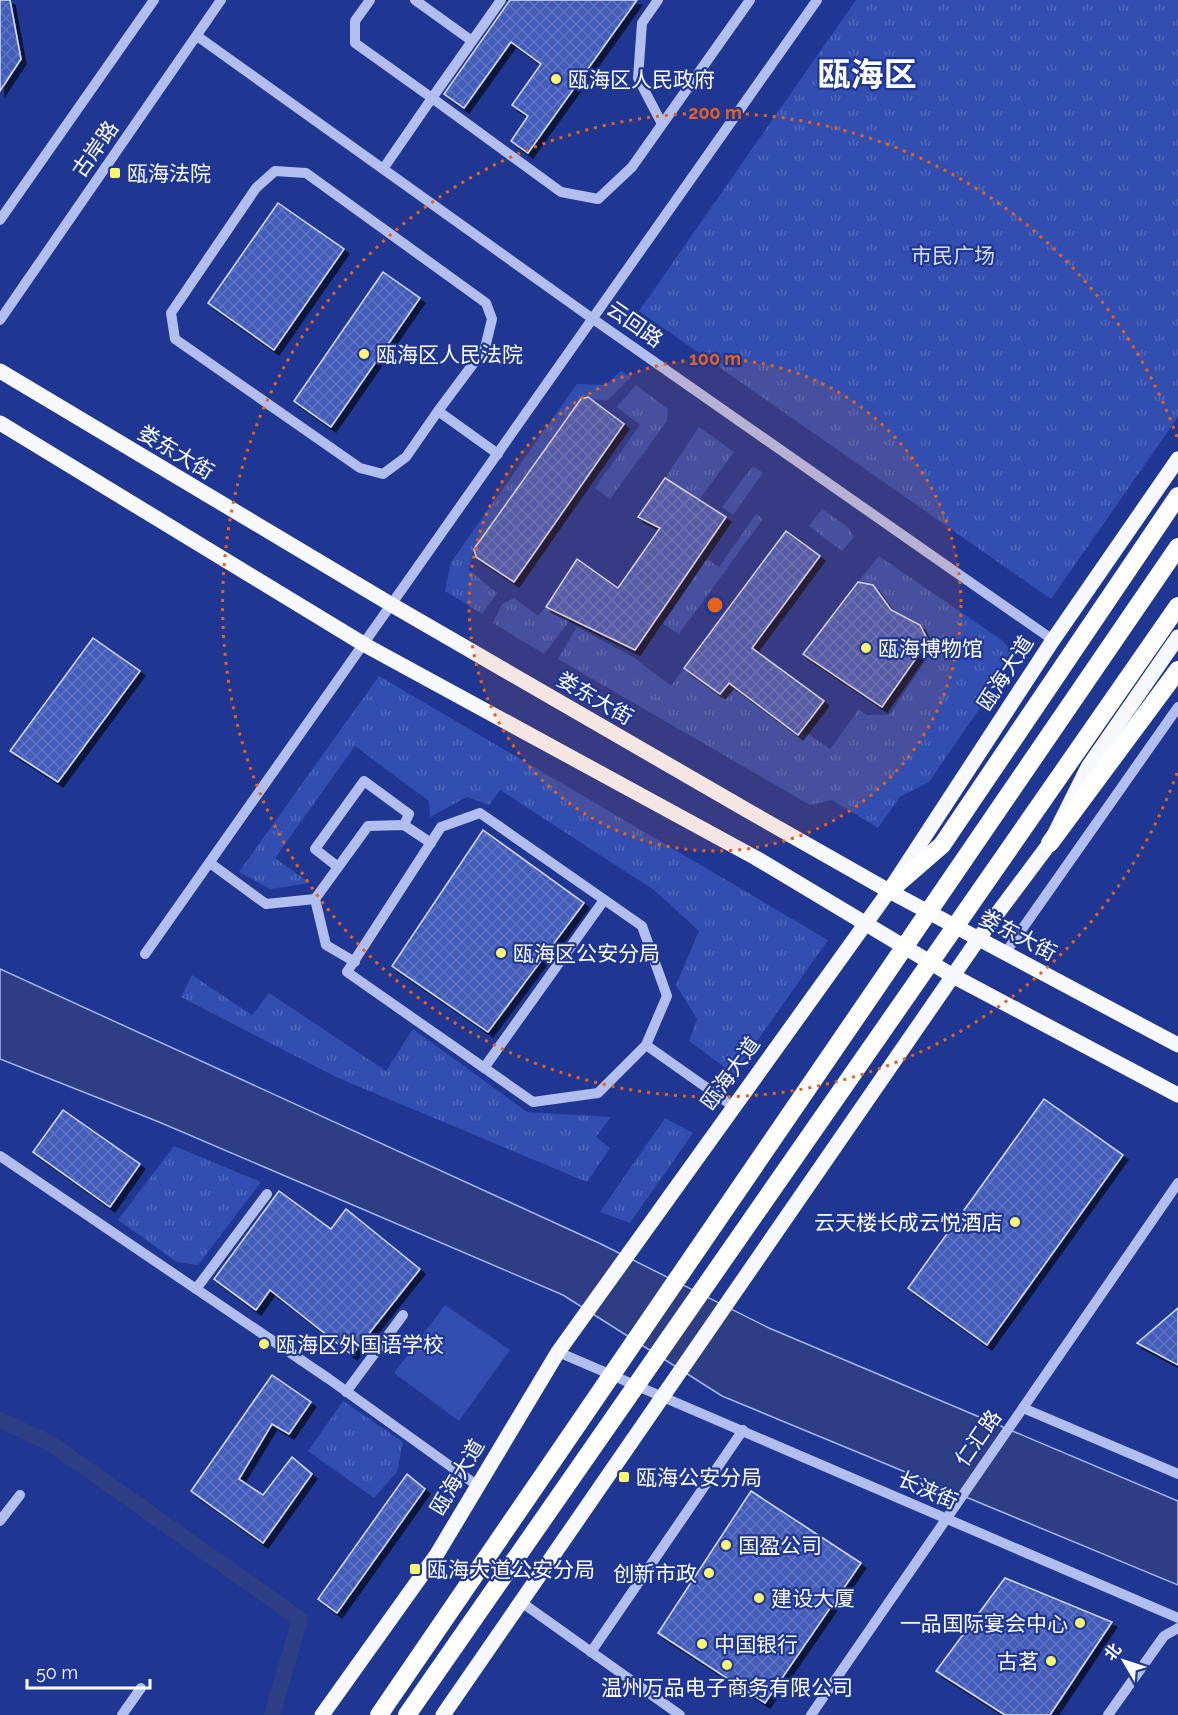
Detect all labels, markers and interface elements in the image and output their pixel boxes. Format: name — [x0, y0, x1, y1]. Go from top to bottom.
district label: 瓯海区 — [818, 55, 917, 94]
place label: 瓯海区人民政府 — [568, 67, 715, 92]
marker: 瓯海区人民政府 — [549, 72, 563, 86]
text: 200 m — [688, 102, 742, 123]
street label: 古岸路 — [67, 116, 123, 182]
place label: 瓯海法院 — [127, 161, 211, 186]
marker: 瓯海法院 — [108, 166, 122, 180]
park label: 市民广场 — [911, 243, 995, 268]
street label: 云回路 — [602, 296, 668, 352]
place label: 瓯海区人民法院 — [376, 342, 523, 367]
marker: 瓯海区人民法院 — [357, 347, 371, 361]
text: 100 m — [689, 348, 741, 369]
street label: 娄东大街 — [134, 420, 218, 484]
centre of rings — [705, 595, 725, 615]
street label: 瓯海大道 — [972, 631, 1038, 715]
place label: 瓯海博物馆 — [878, 636, 983, 661]
marker: 瓯海博物馆 — [859, 641, 873, 655]
street label: 娄东大街 — [552, 666, 638, 730]
street label: 娄东大街 — [975, 904, 1061, 966]
place label: 瓯海区公安分局 — [513, 941, 660, 966]
marker: 瓯海区公安分局 — [494, 946, 508, 960]
street label: 瓯海大道 — [695, 1032, 765, 1114]
place label: 云天楼长成云悦酒店 — [814, 1210, 1003, 1235]
marker: 云天楼长成云悦酒店 — [1008, 1215, 1022, 1229]
place label: 瓯海区外国语学校 — [276, 1332, 444, 1357]
marker: 瓯海区外国语学校 — [257, 1337, 271, 1351]
street label: 仁汇路 — [950, 1405, 1006, 1471]
street label: 瓯海大道 — [425, 1435, 489, 1519]
place label: 瓯海公安分局 — [636, 1465, 762, 1490]
street label: 长浃街 — [894, 1466, 962, 1514]
marker: 瓯海公安分局 — [617, 1470, 631, 1484]
place label: 国盈公司 — [738, 1533, 822, 1558]
marker: 国盈公司 — [719, 1538, 733, 1552]
place label: 瓯海大道公安分局 — [427, 1557, 595, 1582]
place label: 创新市政 — [613, 1561, 697, 1586]
marker: 瓯海大道公安分局 — [408, 1562, 422, 1576]
marker: 创新市政 — [702, 1566, 716, 1580]
place label: 建设大厦 — [771, 1586, 855, 1611]
marker: 建设大厦 — [752, 1591, 766, 1605]
place label: 一品国际宴会中心 — [900, 1611, 1068, 1636]
marker: 一品国际宴会中心 — [1073, 1616, 1087, 1630]
north arrow — [1094, 1631, 1154, 1691]
place label: 中国银行 — [714, 1632, 798, 1657]
marker: 中国银行 — [695, 1637, 709, 1651]
text: 北 — [1100, 1640, 1125, 1664]
place label: 古茗 — [997, 1649, 1039, 1674]
scale bar — [27, 1652, 150, 1690]
marker: 古茗 — [1044, 1654, 1058, 1668]
marker: 温州万品电子商务有限公司 — [720, 1658, 734, 1672]
text: 50 m — [36, 1662, 78, 1683]
place label: 温州万品电子商务有限公司 — [601, 1675, 853, 1700]

